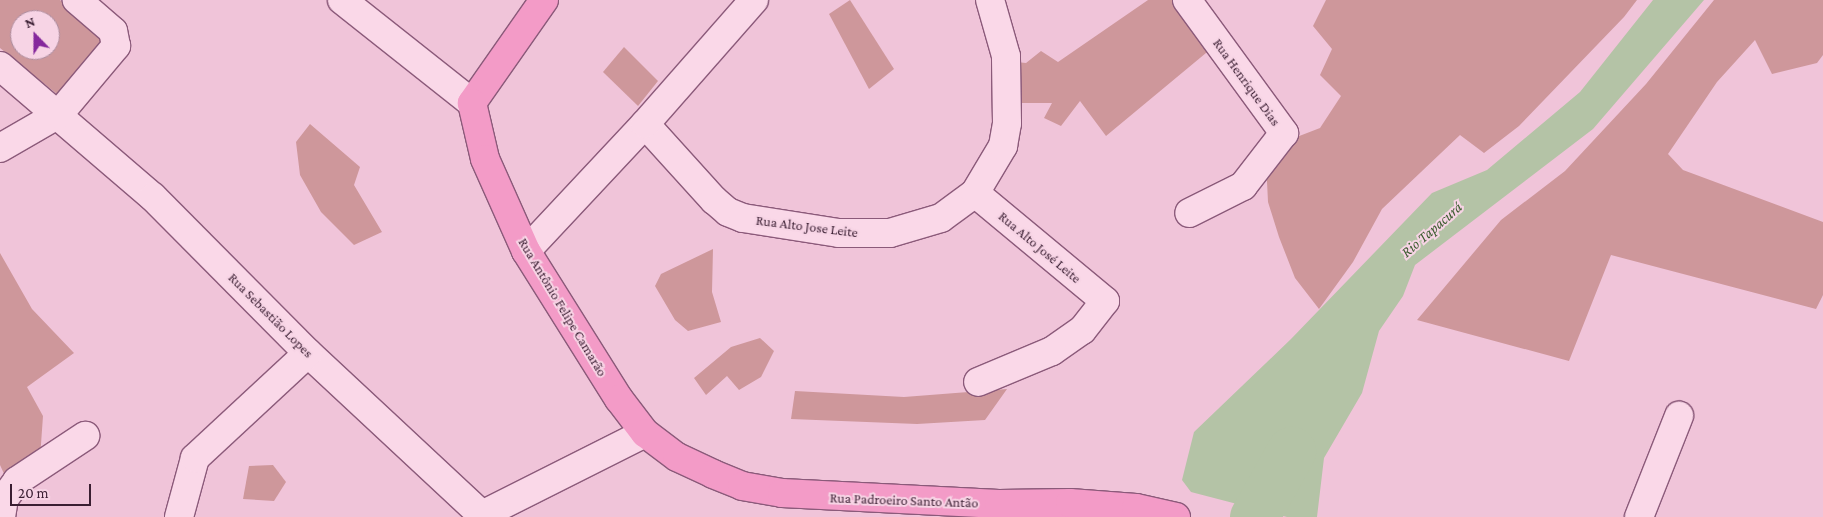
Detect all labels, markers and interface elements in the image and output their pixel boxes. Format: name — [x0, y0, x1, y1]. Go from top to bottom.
north arrow — [10, 10, 60, 60]
text: N — [22, 13, 37, 31]
street label: Rua Henrique Dias — [1210, 35, 1284, 129]
water label: Rio Tapacurá — [1398, 199, 1466, 261]
street label: Rua Alto José Leite — [995, 208, 1085, 286]
street label: Rua Alto Jose Leite — [755, 211, 859, 241]
street label: Rua Antônio Felipe Camarão — [515, 235, 611, 379]
street label: Rua Sebastião Lopes — [225, 269, 317, 361]
scale bar — [12, 474, 94, 506]
text: 20 m — [18, 485, 49, 501]
street label: Rua Padroeiro Santo Antão — [829, 489, 979, 511]

